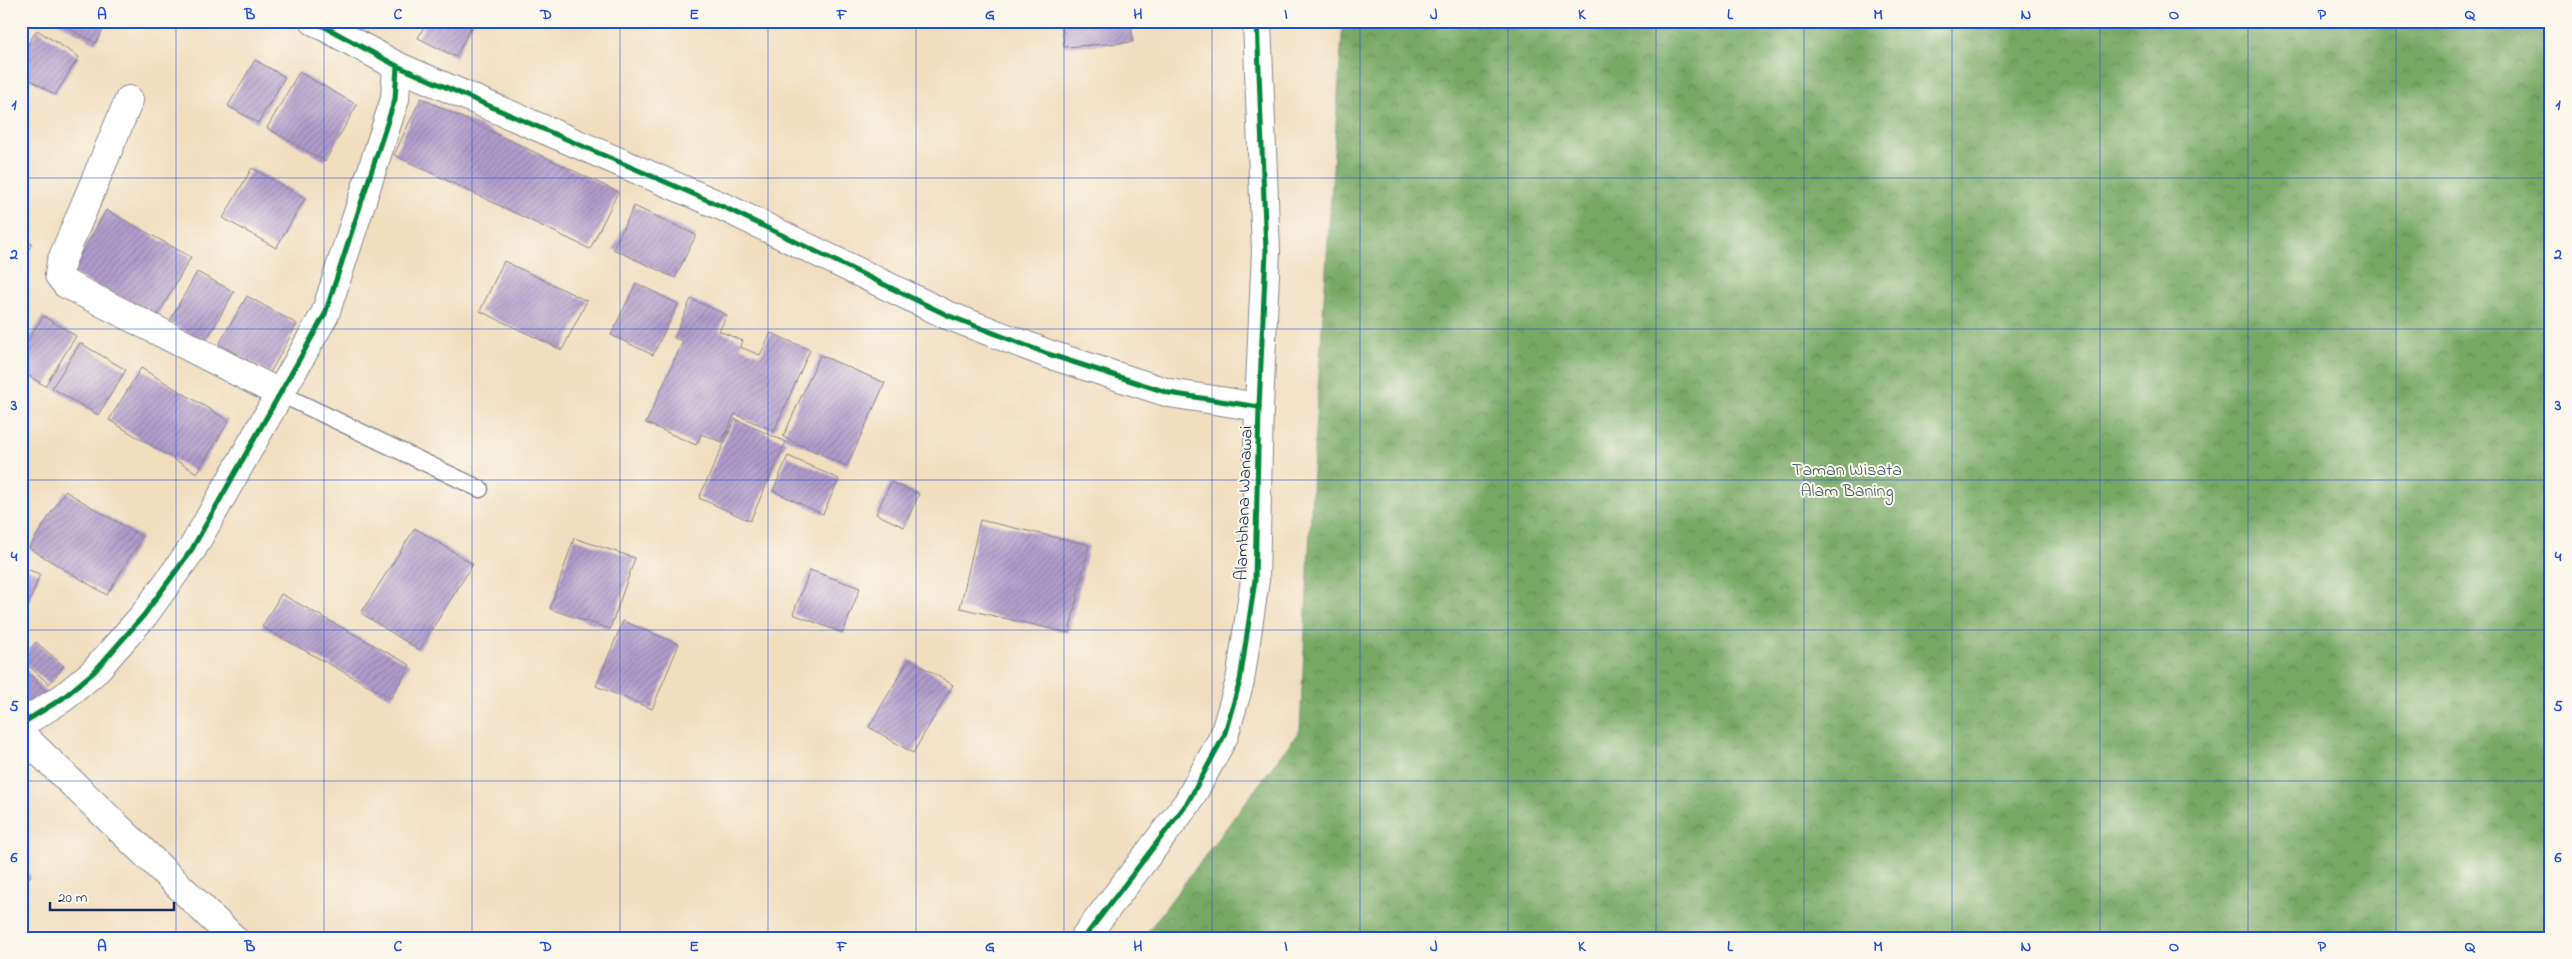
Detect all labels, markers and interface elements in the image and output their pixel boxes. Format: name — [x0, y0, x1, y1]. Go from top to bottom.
text: A — [97, 3, 107, 27]
text: B — [244, 3, 256, 27]
text: C — [394, 3, 403, 27]
text: D — [539, 3, 552, 27]
text: E — [689, 3, 699, 27]
text: F — [836, 3, 848, 27]
text: G — [985, 3, 995, 27]
text: H — [1133, 3, 1143, 27]
text: I — [1284, 3, 1288, 27]
text: J — [1430, 3, 1438, 27]
text: K — [1578, 3, 1587, 27]
text: L — [1727, 3, 1734, 27]
text: M — [1873, 3, 1883, 27]
text: N — [2021, 3, 2032, 27]
text: O — [2169, 3, 2180, 27]
text: P — [2318, 3, 2327, 27]
text: Q — [2465, 3, 2476, 27]
text: 1 — [11, 93, 17, 117]
text: 1 — [2555, 93, 2561, 117]
text: 2 — [9, 243, 18, 267]
text: 2 — [2553, 243, 2562, 267]
text: 3 — [10, 394, 18, 418]
text: 3 — [2554, 394, 2562, 418]
street label: Alambhana Wanawai — [1229, 425, 1261, 581]
park label: Taman Wisata Alam Baning — [1792, 458, 1902, 506]
text: 4 — [10, 545, 18, 569]
text: 4 — [2554, 545, 2562, 569]
text: 5 — [9, 695, 19, 719]
text: 5 — [2553, 695, 2563, 719]
text: 6 — [9, 846, 18, 870]
text: 6 — [2553, 846, 2562, 870]
scale bar — [50, 879, 174, 911]
text: 20 m — [58, 887, 88, 909]
text: A — [97, 935, 107, 959]
text: B — [244, 935, 256, 959]
text: C — [394, 935, 403, 959]
text: D — [539, 935, 552, 959]
text: E — [689, 935, 699, 959]
text: F — [836, 935, 848, 959]
text: G — [985, 935, 995, 959]
text: H — [1133, 935, 1143, 959]
text: I — [1284, 935, 1288, 959]
text: J — [1430, 935, 1438, 959]
text: K — [1578, 935, 1587, 959]
text: L — [1727, 935, 1734, 959]
text: M — [1873, 935, 1883, 959]
text: N — [2021, 935, 2032, 959]
text: O — [2169, 935, 2180, 959]
text: P — [2318, 935, 2327, 959]
text: Q — [2465, 935, 2476, 959]

